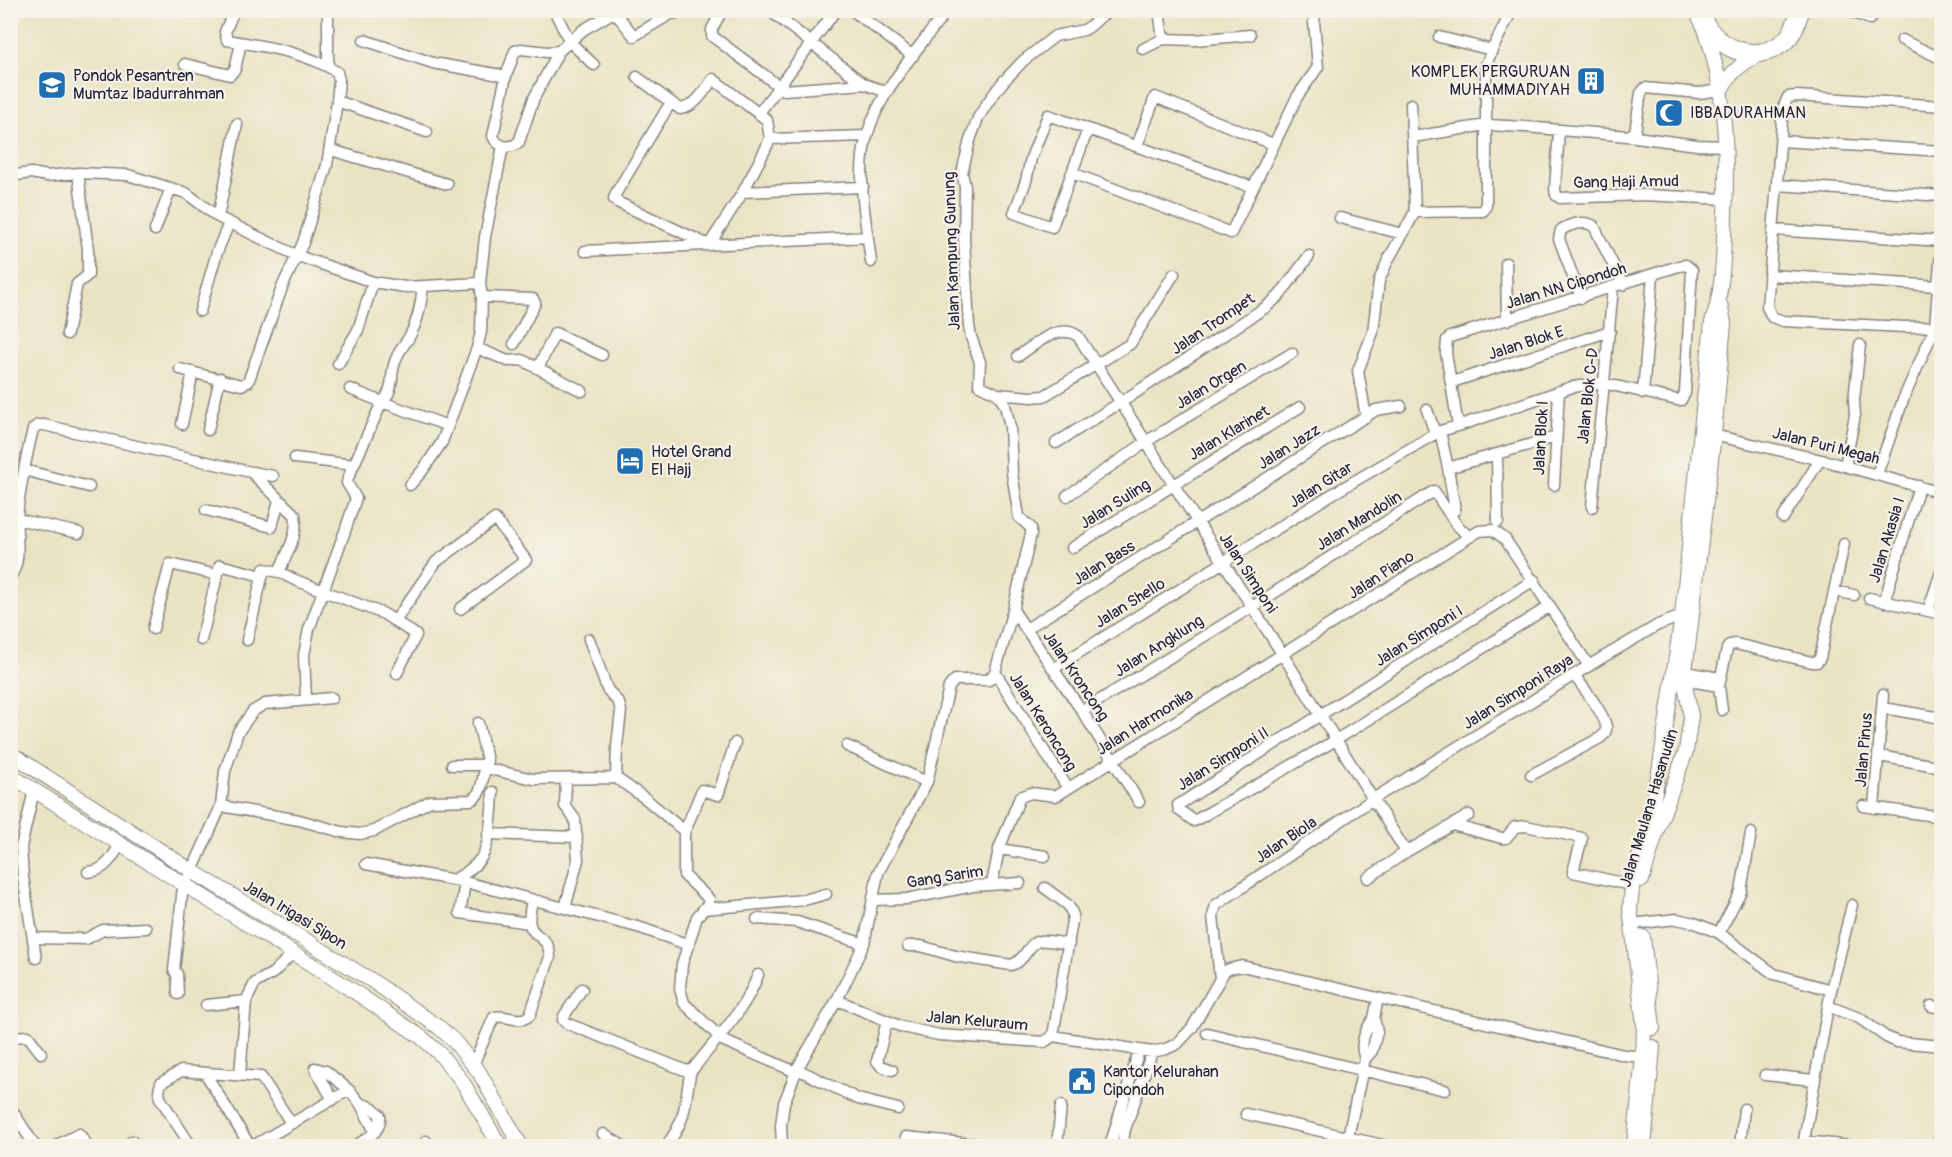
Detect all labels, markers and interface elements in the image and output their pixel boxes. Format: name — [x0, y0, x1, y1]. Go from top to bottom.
place label: KOMPLEK PERGURUAN MUHAMMADIYAH — [1411, 62, 1570, 100]
building icon: KOMPLEK PERGURUAN MUHAMMADIYAH — [1575, 65, 1607, 97]
place label: Pondok Pesantren Mumtaz Ibadurrahman — [73, 66, 224, 104]
school or university icon: Pondok Pesantren Mumtaz Ibadurrahman — [36, 69, 68, 101]
mosque icon: IBBADURAHMAN — [1653, 97, 1685, 129]
place label: IBBADURAHMAN — [1690, 103, 1806, 123]
street label: Jalan Kampung Gunung — [939, 171, 965, 331]
street label: Gang Haji Amud — [1573, 171, 1679, 193]
street label: Jalan NN Cipondoh — [1503, 258, 1629, 314]
street label: Jalan Trompet — [1167, 288, 1259, 359]
street label: Jalan Blok E — [1486, 321, 1566, 365]
street label: Jalan Blok C-D — [1573, 347, 1603, 445]
street label: Jalan Orgen — [1172, 356, 1250, 414]
street label: Jalan Blok I — [1529, 400, 1553, 476]
street label: Jalan Klarinet — [1185, 401, 1274, 465]
street label: Jalan Jazz — [1254, 420, 1324, 474]
street label: Jalan Puri Megah — [1770, 423, 1882, 469]
place label: Hotel Grand El Hajj — [651, 442, 732, 480]
hotel icon: Hotel Grand El Hajj — [614, 445, 646, 477]
street label: Jalan Gitar — [1285, 457, 1357, 512]
street label: Jalan Suling — [1076, 474, 1154, 534]
street label: Jalan Mandolin — [1312, 487, 1406, 555]
street label: Jalan Akasia I — [1865, 495, 1909, 585]
street label: Jalan Simponi — [1214, 529, 1282, 617]
street label: Jalan Bass — [1069, 536, 1139, 590]
street label: Jalan Piano — [1344, 546, 1418, 604]
street label: Jalan Shello — [1091, 573, 1169, 633]
street label: Jalan Simponi I — [1371, 601, 1467, 671]
street label: Jalan Angklung — [1111, 611, 1207, 681]
street label: Jalan Kroncong — [1038, 627, 1114, 725]
street label: Jalan Simponi Raya — [1459, 650, 1577, 734]
street label: Jalan Keroncong — [1005, 669, 1081, 775]
street label: Jalan Harmonika — [1093, 684, 1197, 760]
street label: Jalan Pinus — [1851, 712, 1877, 788]
street label: Jalan Simponi II — [1173, 723, 1273, 795]
street label: Jalan Maulana Hasanudin — [1615, 727, 1683, 889]
street label: Jalan Biola — [1251, 812, 1321, 868]
street label: Gang Sarim — [905, 861, 985, 893]
street label: Jalan Irigasi Sipon — [239, 876, 351, 954]
street label: Jalan Keluraum — [925, 1007, 1029, 1035]
place label: Kantor Kelurahan Cipondoh — [1103, 1062, 1219, 1100]
public building icon: Kantor Kelurahan Cipondoh — [1066, 1065, 1098, 1097]

